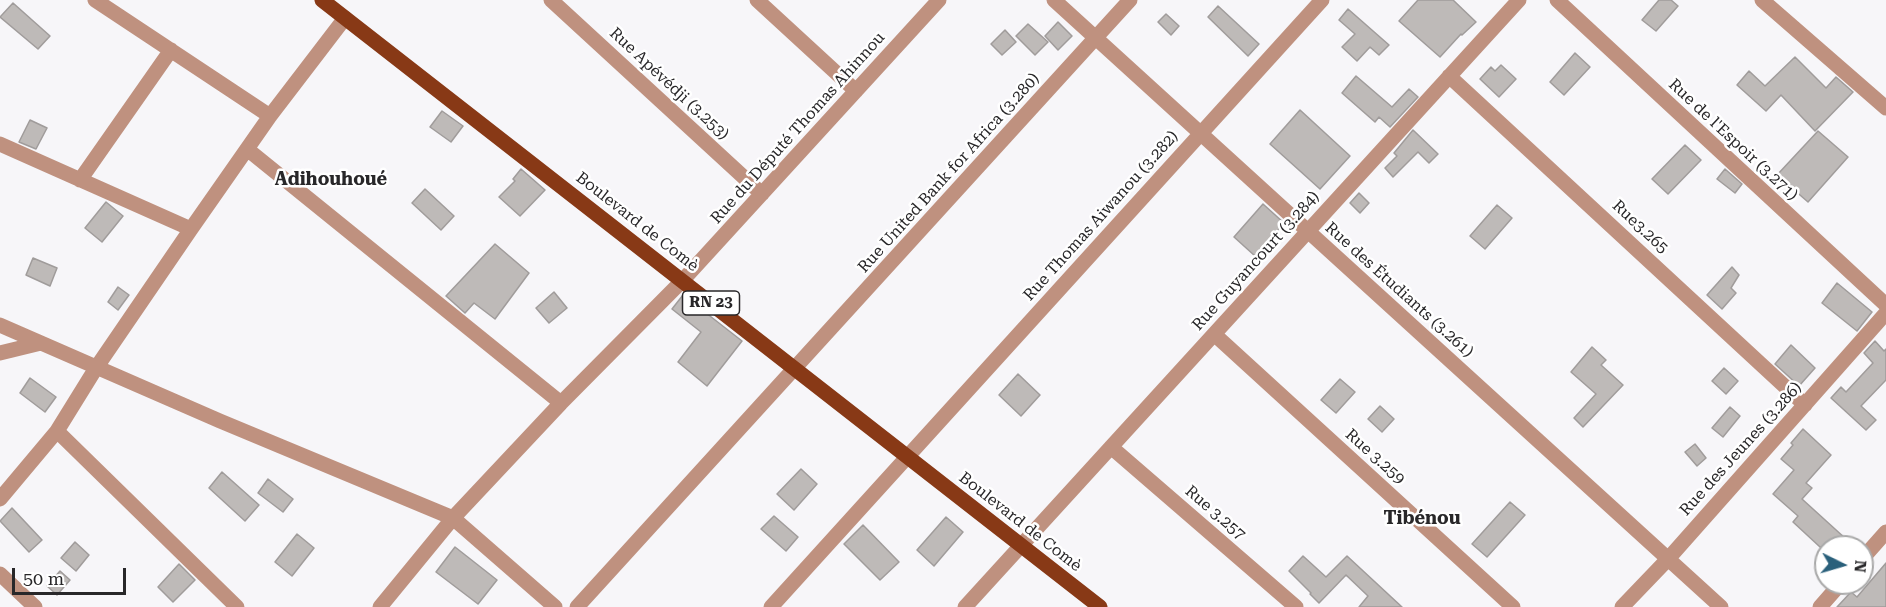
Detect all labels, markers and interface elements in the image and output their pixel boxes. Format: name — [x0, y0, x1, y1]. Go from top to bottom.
street label: Rue Apévédji (3.253) — [605, 24, 733, 144]
street label: Rue du Député Thomas Ahinnou — [707, 28, 889, 228]
street label: Rue United Bank for Africa (3.280) — [854, 69, 1044, 277]
street label: Rue de l'Espoir (3.271) — [1664, 75, 1802, 205]
street label: Rue Thomas Aiwanou (3.282) — [1020, 127, 1182, 305]
street label: Boulevard de Comè — [572, 168, 702, 276]
district label: Adihouhoué — [275, 169, 387, 191]
street label: Rue Guyancourt (3.284) — [1188, 187, 1324, 335]
street label: Rue3.265 — [1608, 196, 1672, 258]
street label: Rue des Étudiants (3.261) — [1321, 218, 1477, 362]
road number: RN 23 — [682, 291, 740, 315]
street label: Rue des Jeunes (3.286) — [1676, 378, 1806, 520]
street label: Rue 3.259 — [1341, 425, 1409, 489]
street label: Boulevard de Comè — [955, 468, 1085, 576]
street label: Rue 3.257 — [1181, 482, 1249, 544]
district label: Tibénou — [1383, 508, 1461, 530]
north arrow — [1814, 535, 1874, 595]
scale bar — [15, 556, 129, 594]
text: N — [1850, 559, 1870, 573]
text: 50 m — [23, 568, 64, 589]

